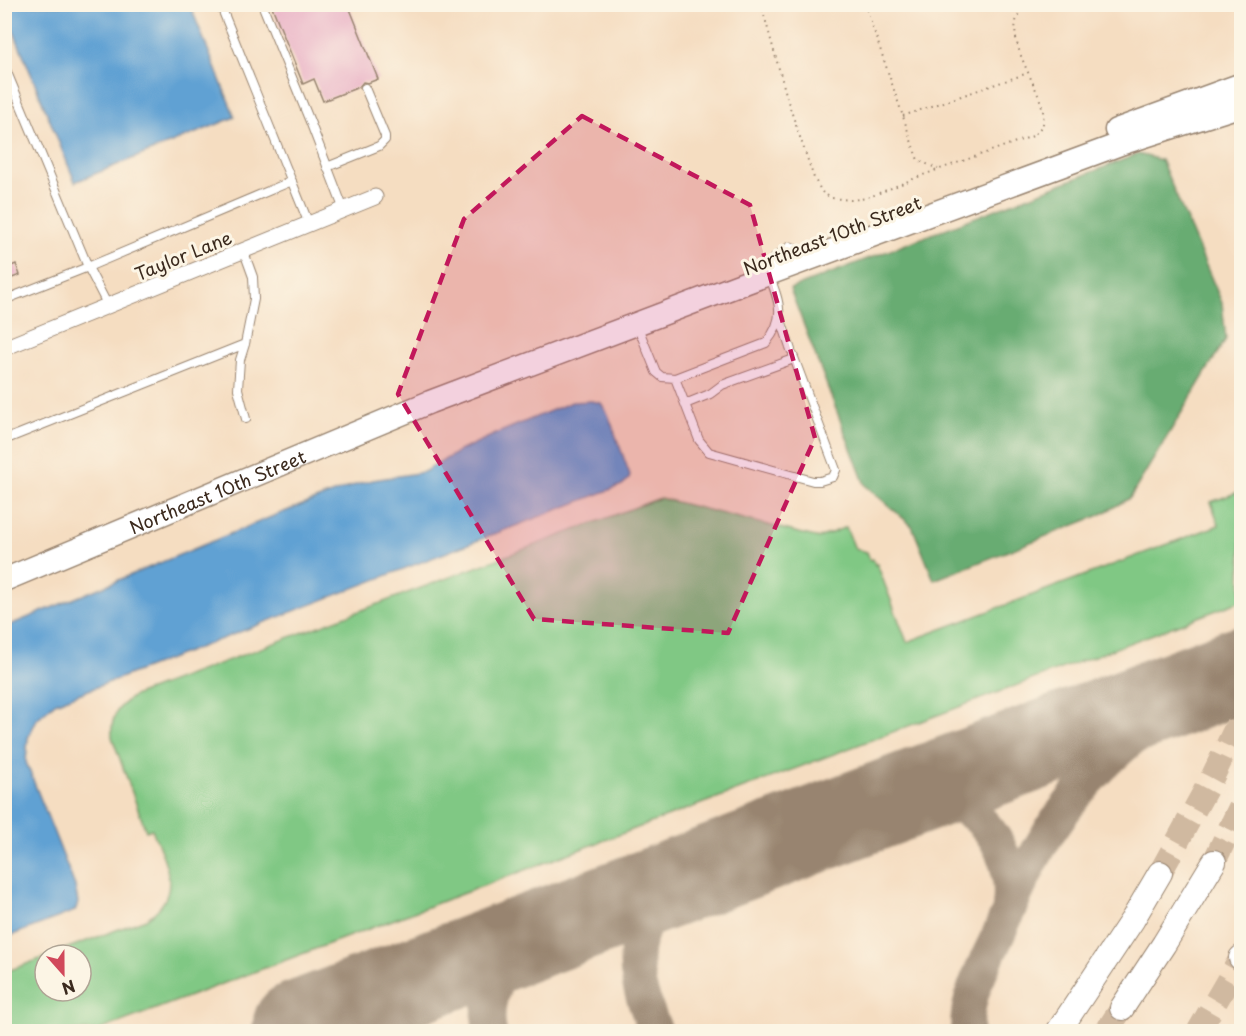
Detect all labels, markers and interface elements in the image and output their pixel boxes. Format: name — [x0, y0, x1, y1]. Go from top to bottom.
street label: Northeast 10th Street — [739, 189, 925, 281]
street label: Taylor Lane — [130, 223, 236, 287]
street label: Northeast 10th Street — [125, 442, 310, 540]
north arrow — [33, 943, 93, 1003]
text: N — [59, 974, 79, 1001]

